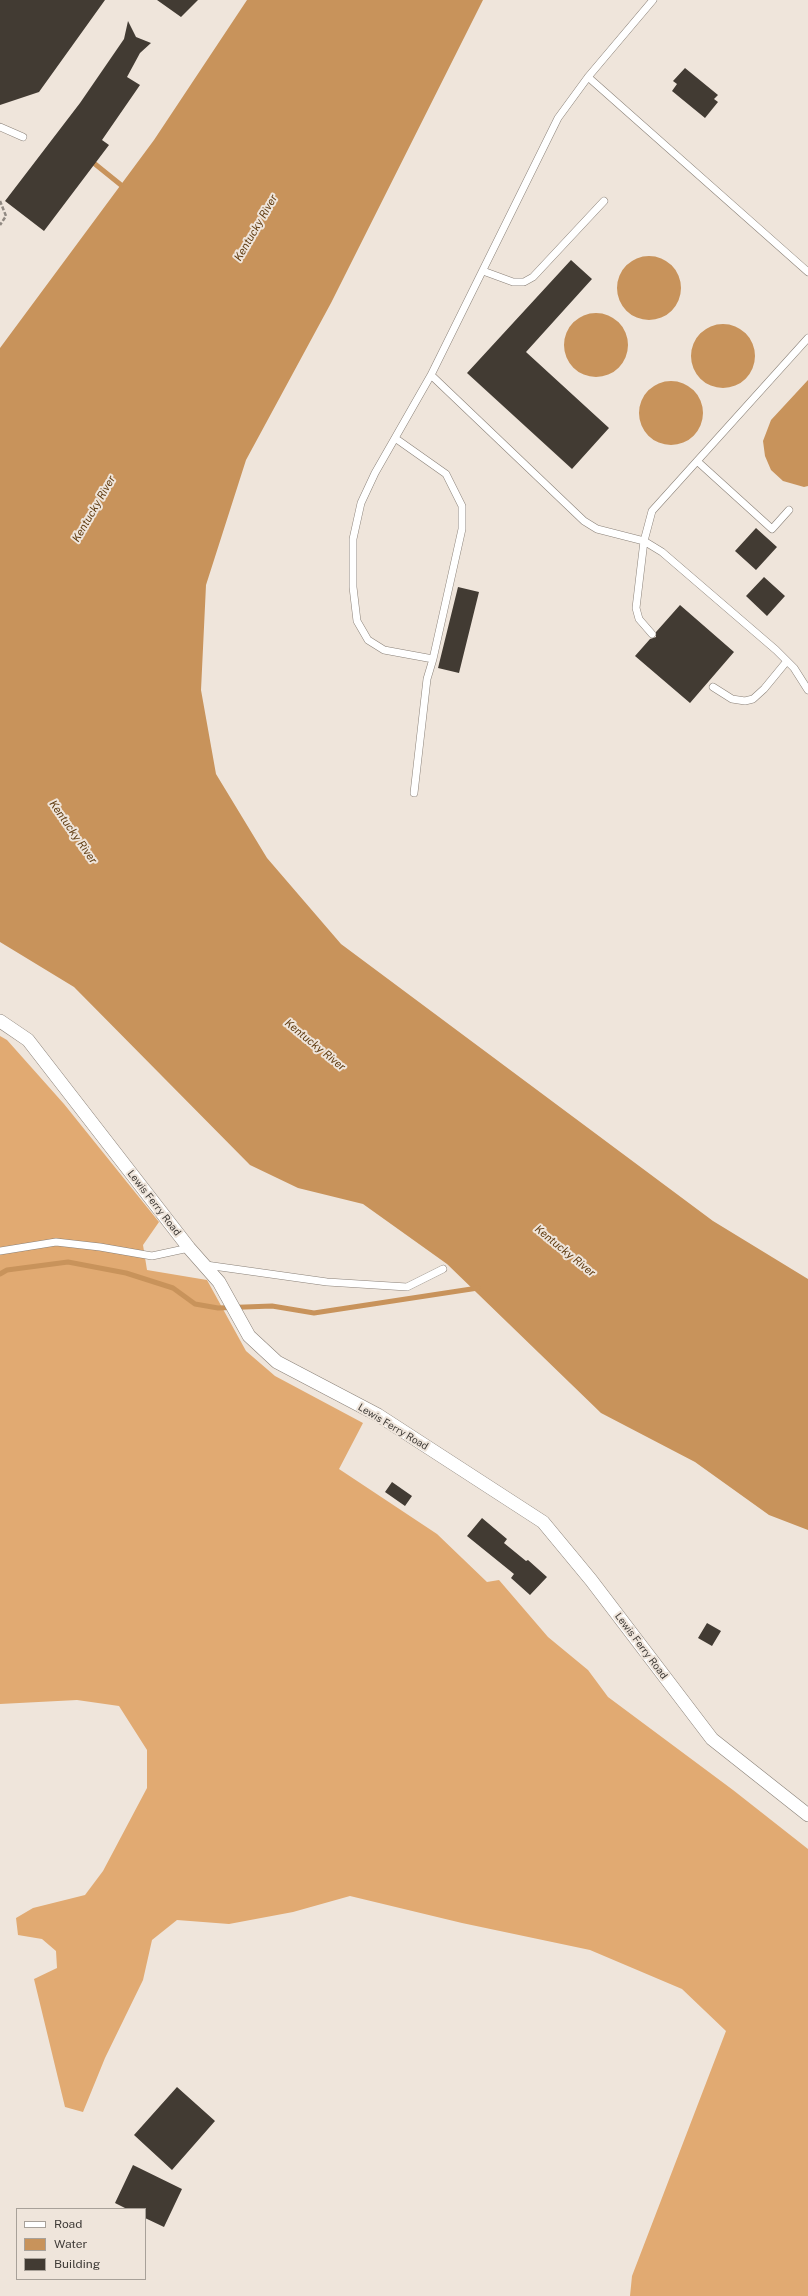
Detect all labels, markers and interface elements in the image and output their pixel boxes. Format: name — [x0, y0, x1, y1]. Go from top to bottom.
water label: Kentucky River — [232, 193, 280, 263]
water label: Kentucky River — [70, 474, 118, 544]
water label: Kentucky River — [46, 798, 100, 866]
water label: Kentucky River — [282, 1016, 348, 1074]
street label: Lewis Ferry Road — [125, 1168, 183, 1238]
water label: Kentucky River — [532, 1222, 598, 1280]
street label: Lewis Ferry Road — [356, 1401, 430, 1453]
street label: Lewis Ferry Road — [612, 1611, 670, 1681]
legend — [16, 2208, 146, 2280]
text: Road — [54, 2217, 82, 2231]
text: Water — [54, 2237, 87, 2251]
text: Building — [54, 2257, 100, 2271]

